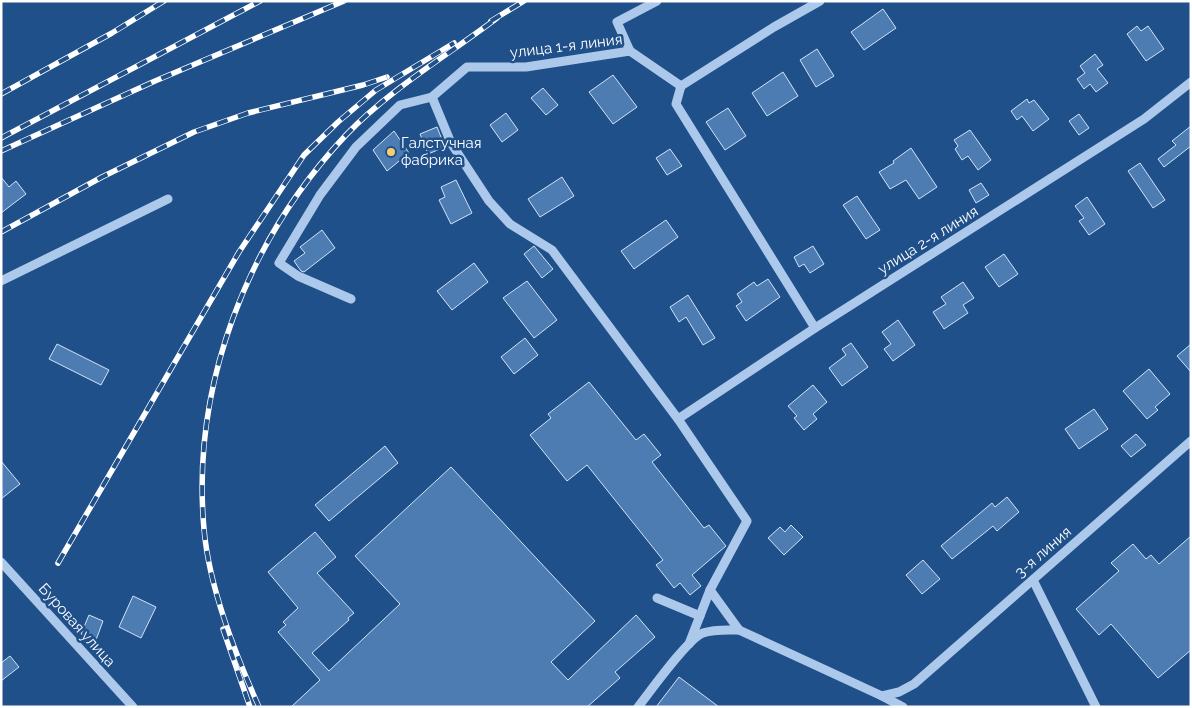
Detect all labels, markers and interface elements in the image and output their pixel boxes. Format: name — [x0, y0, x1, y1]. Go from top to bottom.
street label: улица 1-я линия — [509, 30, 623, 62]
place label: Галстучная фабрика — [401, 134, 481, 169]
marker: Галстучная фабрика — [385, 146, 397, 158]
street label: улица 2-я линия — [875, 202, 981, 278]
street label: 3-я линия — [1011, 523, 1075, 581]
street label: Буровая улица — [35, 580, 119, 670]

